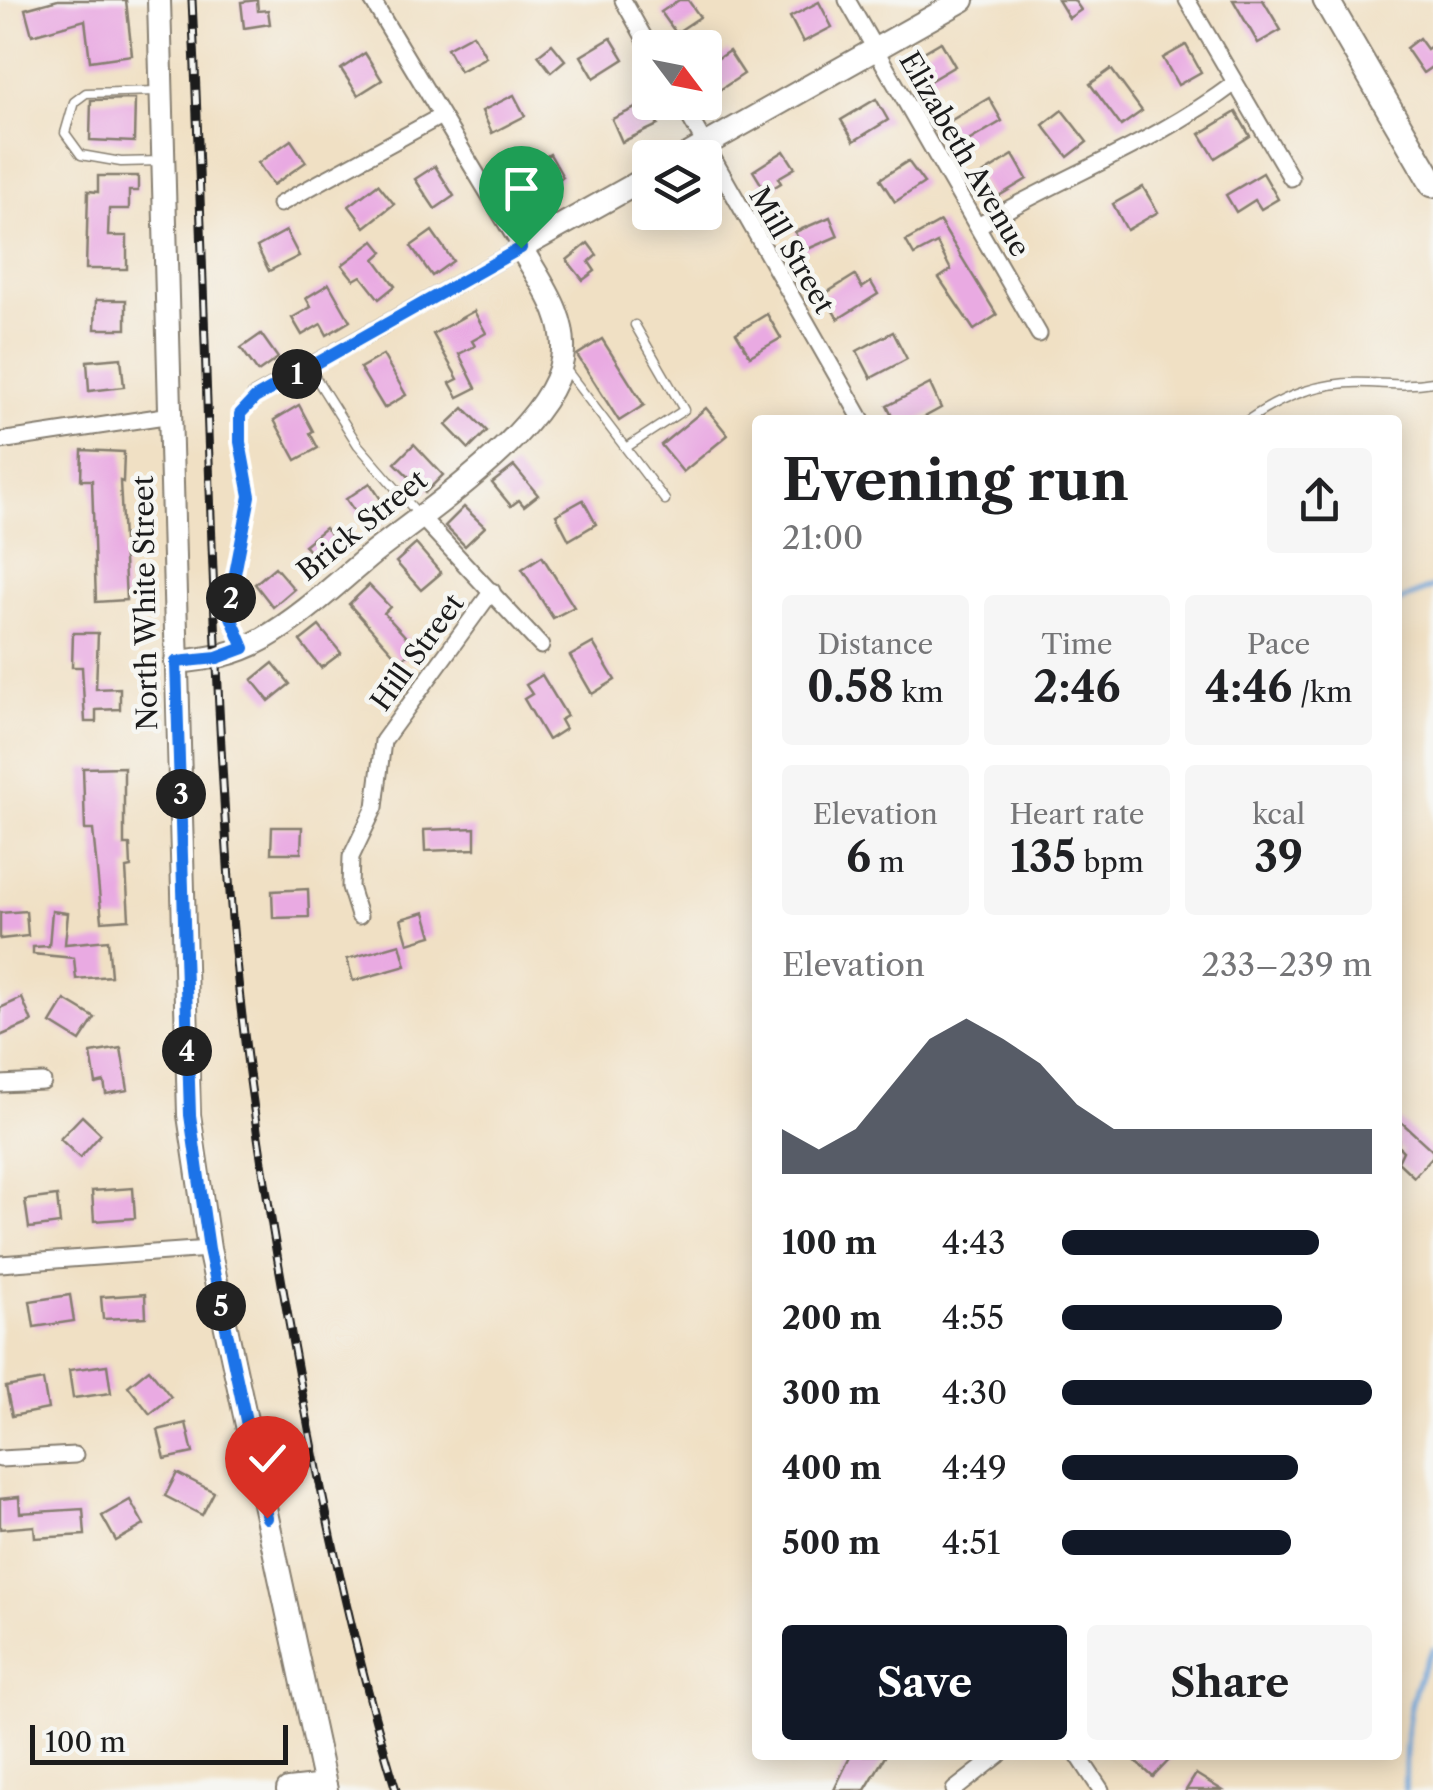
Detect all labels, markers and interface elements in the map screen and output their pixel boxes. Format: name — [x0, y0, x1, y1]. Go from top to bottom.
north arrow — [632, 30, 722, 120]
map controls — [632, 30, 722, 230]
street label: Elizabeth Avenue — [892, 45, 1038, 263]
button: layers — [632, 140, 722, 230]
pin — [479, 146, 564, 249]
icon: arrive — [494, 161, 549, 216]
street label: Mill Street — [742, 181, 842, 319]
pin: 1 — [272, 349, 322, 399]
text: 1 — [291, 357, 303, 391]
text: Evening run — [782, 447, 1129, 514]
button: share — [1267, 448, 1372, 553]
street label: Brick Street — [290, 462, 434, 588]
street label: North White Street — [126, 475, 164, 731]
text: 21:00 — [782, 518, 863, 557]
pin: 2 — [206, 573, 256, 623]
text: 2 — [223, 581, 239, 615]
street label: Hill Street — [363, 587, 471, 717]
text: Distance — [817, 627, 933, 661]
text: Time — [1042, 627, 1112, 661]
text: Pace — [1247, 627, 1310, 661]
text: 0.58 — [807, 661, 894, 713]
text: 2:46 — [1033, 661, 1121, 713]
text: 4:46 — [1205, 661, 1292, 713]
text: km — [894, 675, 944, 709]
text: /km — [1292, 675, 1352, 709]
pin: 3 — [156, 769, 206, 819]
text: 3 — [173, 777, 189, 811]
text: Elevation — [813, 797, 938, 831]
text: Heart rate — [1010, 797, 1144, 831]
text: kcal — [1252, 797, 1305, 831]
text: 6 — [846, 831, 871, 883]
text: 135 — [1010, 831, 1076, 883]
text: 39 — [1254, 831, 1303, 883]
text: m — [871, 845, 905, 879]
text: bpm — [1076, 845, 1144, 879]
text: Elevation — [782, 945, 925, 984]
text: 233–239 m — [1201, 945, 1372, 984]
pin: 4 — [162, 1026, 212, 1076]
text: 4 — [179, 1034, 195, 1068]
text: 100 m — [782, 1223, 877, 1262]
text: 4:43 — [942, 1223, 1006, 1262]
pin: 5 — [196, 1281, 246, 1331]
text: 5 — [213, 1289, 229, 1323]
text: 200 m — [782, 1298, 882, 1337]
text: 4:55 — [942, 1298, 1004, 1337]
text: 300 m — [782, 1373, 881, 1412]
text: 4:30 — [942, 1373, 1007, 1412]
pin — [225, 1416, 310, 1519]
icon: check — [240, 1431, 295, 1486]
text: 400 m — [782, 1448, 882, 1487]
text: 4:49 — [942, 1448, 1007, 1487]
text: 500 m — [782, 1523, 880, 1562]
text: 4:51 — [942, 1523, 1000, 1562]
button: Save — [782, 1625, 1067, 1740]
button: Share — [1087, 1625, 1372, 1740]
scale bar — [30, 1720, 288, 1764]
text: 100 m — [45, 1725, 126, 1759]

